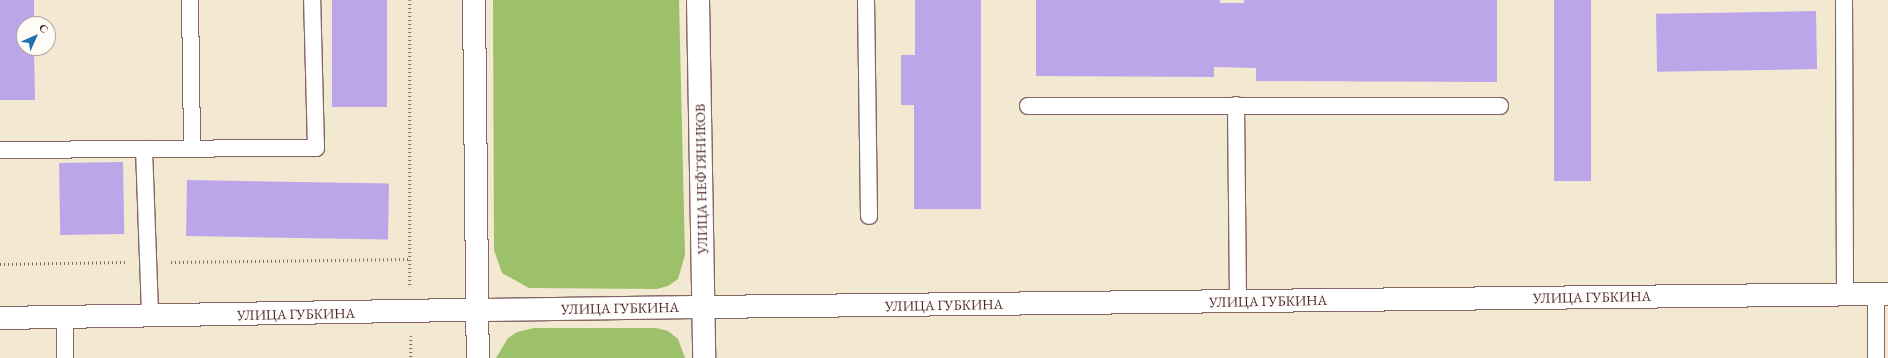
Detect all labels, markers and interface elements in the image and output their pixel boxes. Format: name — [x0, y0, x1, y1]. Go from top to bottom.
north arrow — [16, 16, 56, 56]
text: С — [36, 21, 51, 36]
street label: УЛИЦА НЕФТЯНИКОВ — [691, 104, 711, 254]
street label: УЛИЦА ГУБКИНА — [1533, 288, 1651, 306]
street label: УЛИЦА ГУБКИНА — [1209, 292, 1327, 310]
street label: УЛИЦА ГУБКИНА — [885, 296, 1003, 314]
street label: УЛИЦА ГУБКИНА — [561, 299, 679, 317]
street label: УЛИЦА ГУБКИНА — [237, 305, 355, 323]

